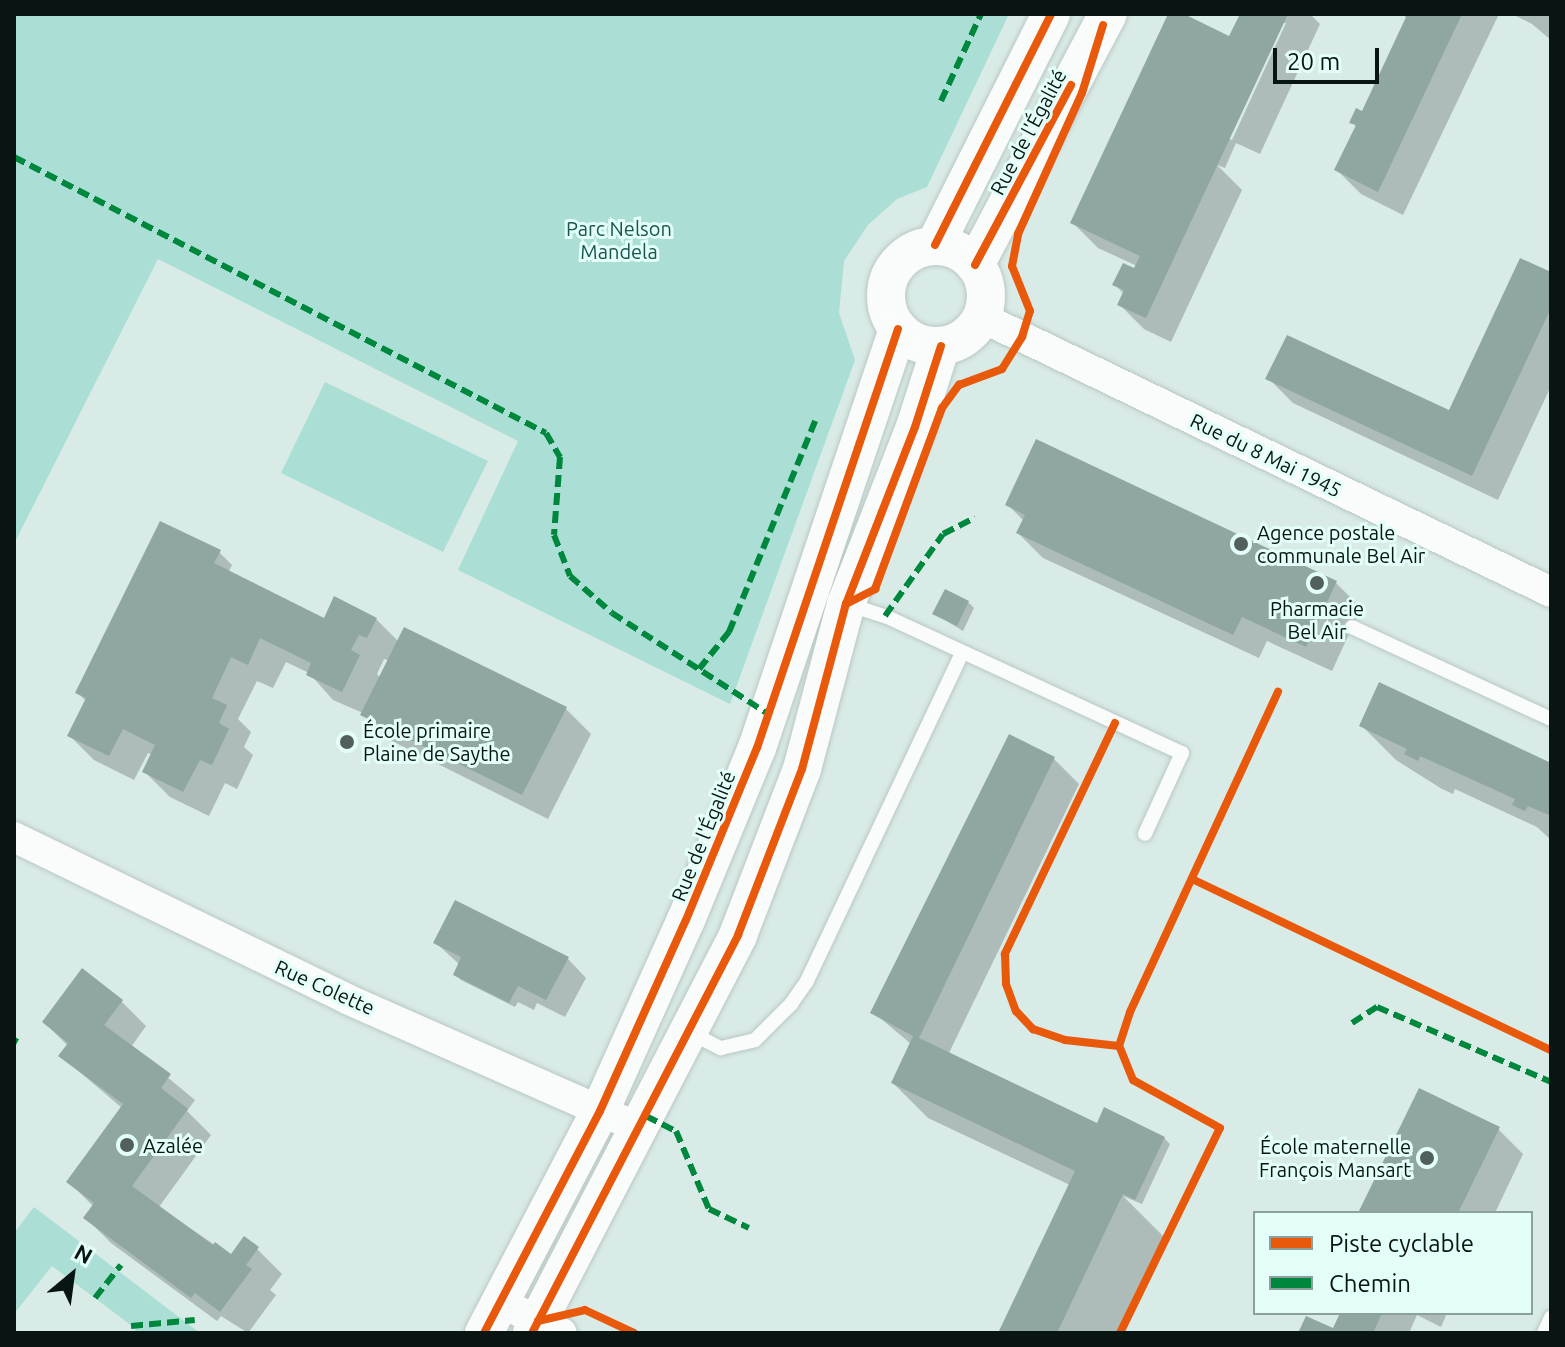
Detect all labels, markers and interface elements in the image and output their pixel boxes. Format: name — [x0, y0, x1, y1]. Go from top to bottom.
scale bar — [1277, 32, 1383, 82]
text: 20 m — [1287, 48, 1340, 75]
street label: Rue de l'Égalité — [985, 65, 1071, 199]
park label: Parc Nelson Mandela — [566, 216, 672, 263]
street label: Rue du 8 Mai 1945 — [1186, 408, 1346, 502]
place label: Agence postale communale Bel Air — [1257, 520, 1425, 567]
marker: Agence postale communale Bel Air — [1232, 535, 1250, 553]
marker: Pharmacie Bel Air — [1308, 574, 1326, 592]
place label: Pharmacie Bel Air — [1270, 596, 1364, 643]
place label: École primaire Plaine de Saythe — [363, 718, 510, 765]
marker: École primaire Plaine de Saythe — [338, 733, 356, 751]
street label: Rue de l'Égalité — [666, 767, 740, 905]
street label: Rue Colette — [272, 954, 378, 1020]
place label: Azalée — [143, 1133, 203, 1157]
place label: École maternelle François Mansart — [1259, 1134, 1411, 1181]
marker: Azalée — [118, 1136, 136, 1154]
marker: École maternelle François Mansart — [1418, 1149, 1436, 1167]
legend — [1253, 1211, 1533, 1315]
text: Piste cyclable — [1329, 1230, 1474, 1257]
north arrow — [32, 1235, 112, 1315]
text: N — [71, 1239, 97, 1268]
text: Chemin — [1329, 1270, 1411, 1297]

